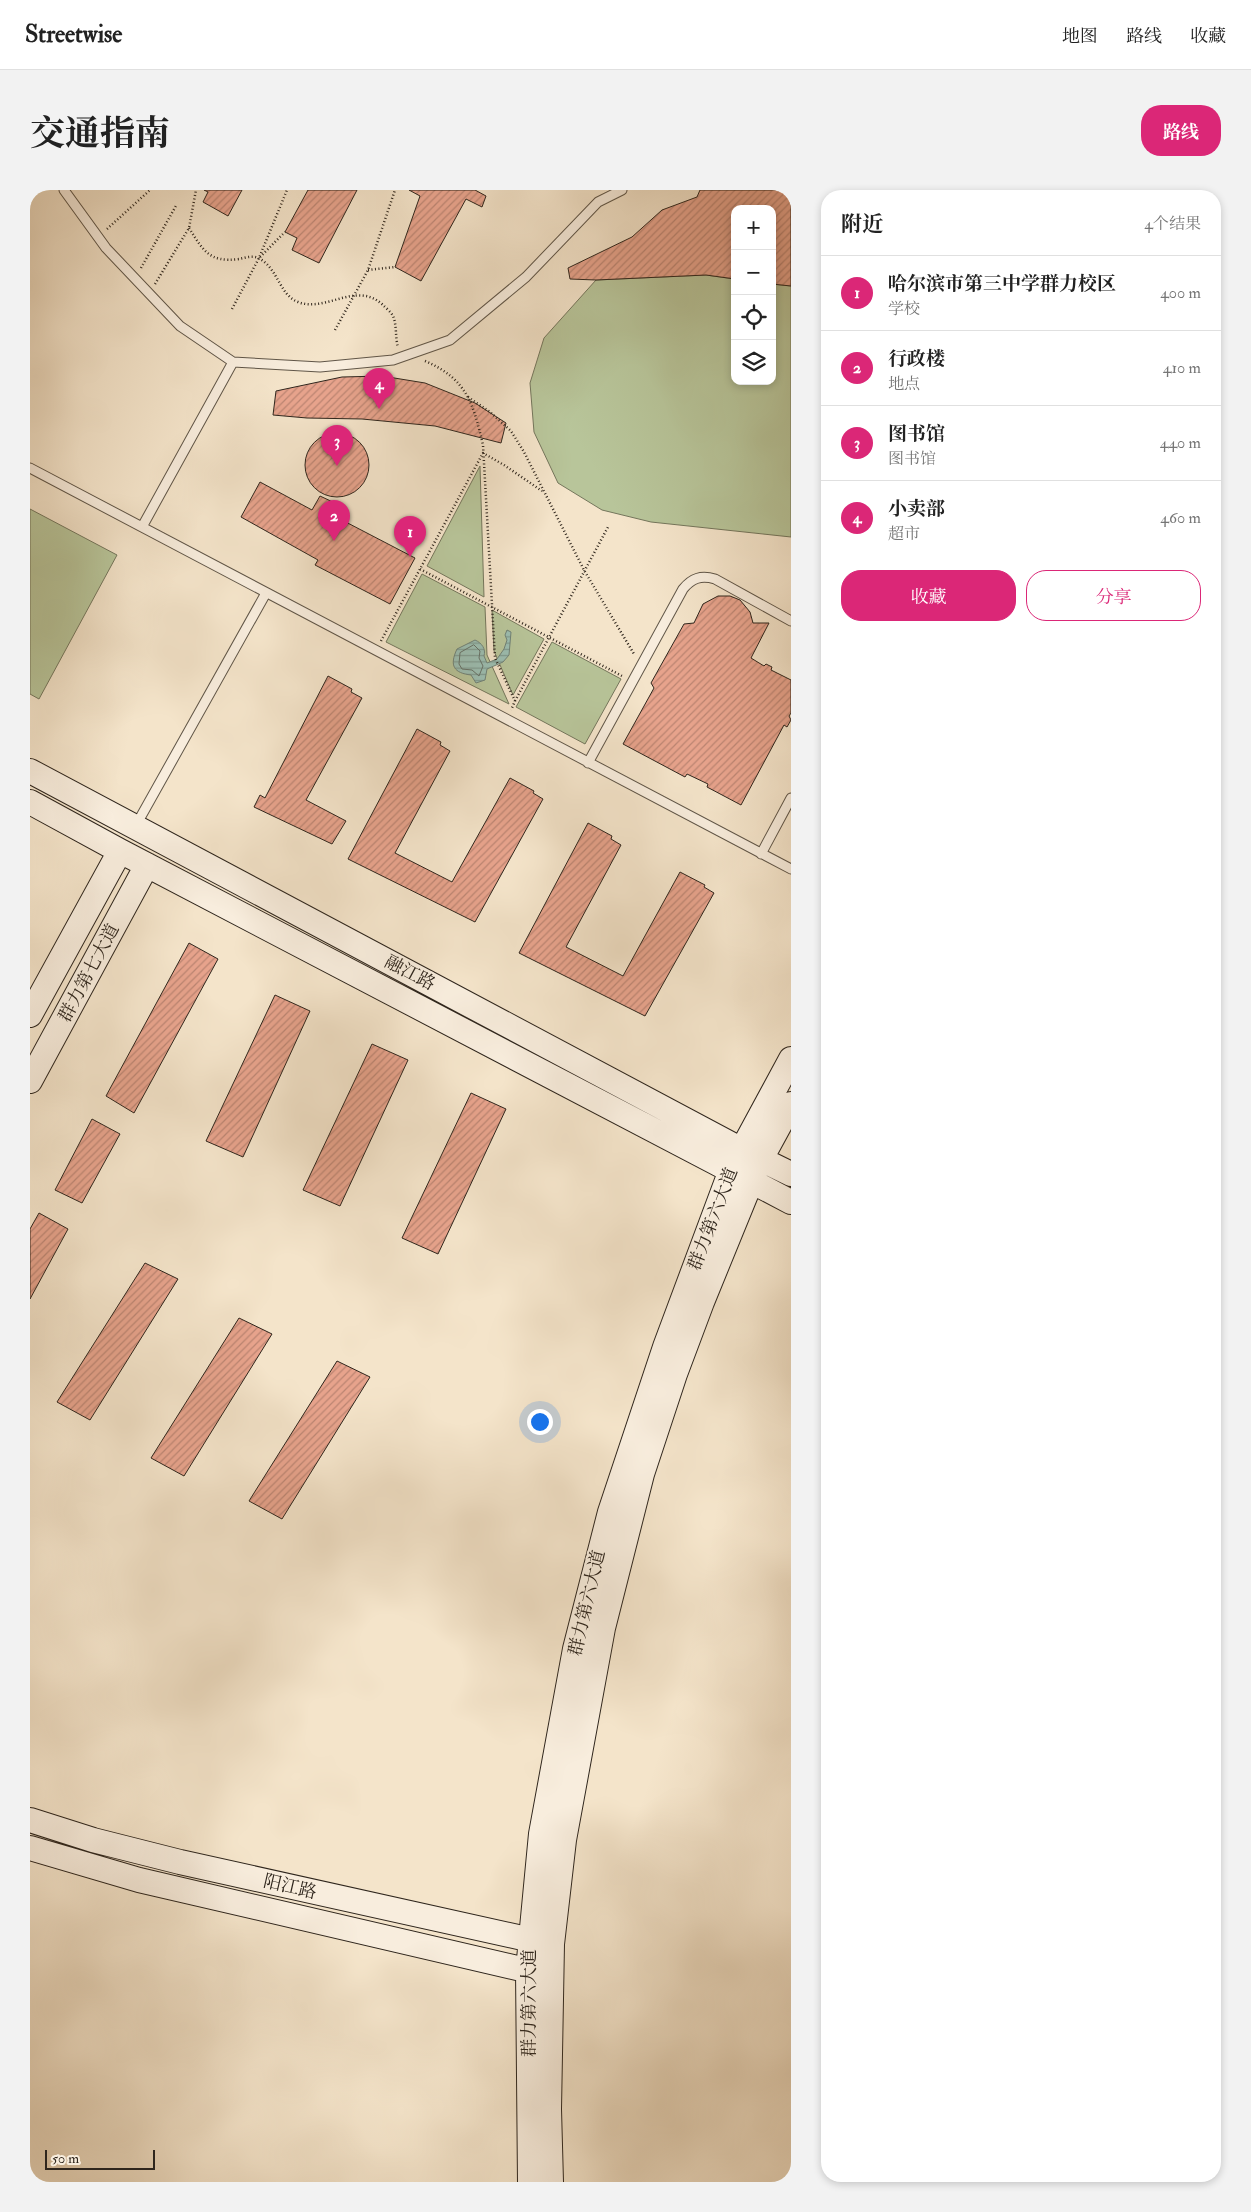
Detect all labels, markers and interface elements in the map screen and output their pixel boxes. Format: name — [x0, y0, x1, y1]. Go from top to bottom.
text: Streetwise — [25, 19, 122, 50]
text: 地图 — [1062, 25, 1098, 48]
text: 路线 — [1126, 25, 1162, 48]
text: 收藏 — [1190, 25, 1226, 48]
button: 路线 — [1141, 105, 1221, 156]
text: 交通指南 — [30, 112, 170, 156]
map controls — [731, 205, 776, 385]
button: + — [731, 205, 776, 250]
text: 附近 — [841, 211, 883, 238]
text: 4个结果 — [1144, 214, 1201, 234]
button: − — [731, 250, 776, 295]
text: 哈尔滨市第三中学群力校区 — [888, 272, 1116, 296]
text: 1 — [854, 283, 860, 303]
text: 400 m — [1160, 283, 1201, 303]
button: locate — [731, 295, 776, 340]
text: 学校 — [888, 299, 920, 319]
button: layers — [731, 340, 776, 385]
text: 行政楼 — [888, 347, 945, 371]
text: 2 — [853, 358, 861, 378]
text: 410 m — [1163, 358, 1201, 378]
pin: 4 — [363, 368, 395, 409]
text: 地点 — [888, 374, 920, 394]
text: 图书馆 — [888, 422, 945, 446]
pin: 3 — [321, 425, 353, 466]
text: 3 — [854, 433, 860, 453]
text: 440 m — [1160, 433, 1201, 453]
text: 图书馆 — [888, 449, 936, 469]
text: 小卖部 — [888, 497, 945, 521]
pin: 2 — [318, 500, 350, 541]
text: 4 — [853, 508, 861, 528]
text: 460 m — [1160, 508, 1201, 528]
pin: 1 — [394, 516, 426, 557]
text: 超市 — [888, 524, 920, 544]
button: 收藏 — [841, 570, 1016, 621]
button: 分享 — [1026, 570, 1201, 621]
street label: 群力第七大道 — [53, 920, 125, 1026]
street label: 融江路 — [381, 950, 439, 996]
street label: 群力第六大道 — [683, 1164, 743, 1274]
your location — [527, 1409, 553, 1435]
street label: 群力第六大道 — [564, 1548, 610, 1658]
street label: 阳江路 — [261, 1870, 319, 1904]
street label: 群力第六大道 — [518, 1949, 541, 2057]
scale bar — [45, 2147, 155, 2170]
text: 50 m — [52, 2150, 79, 2167]

